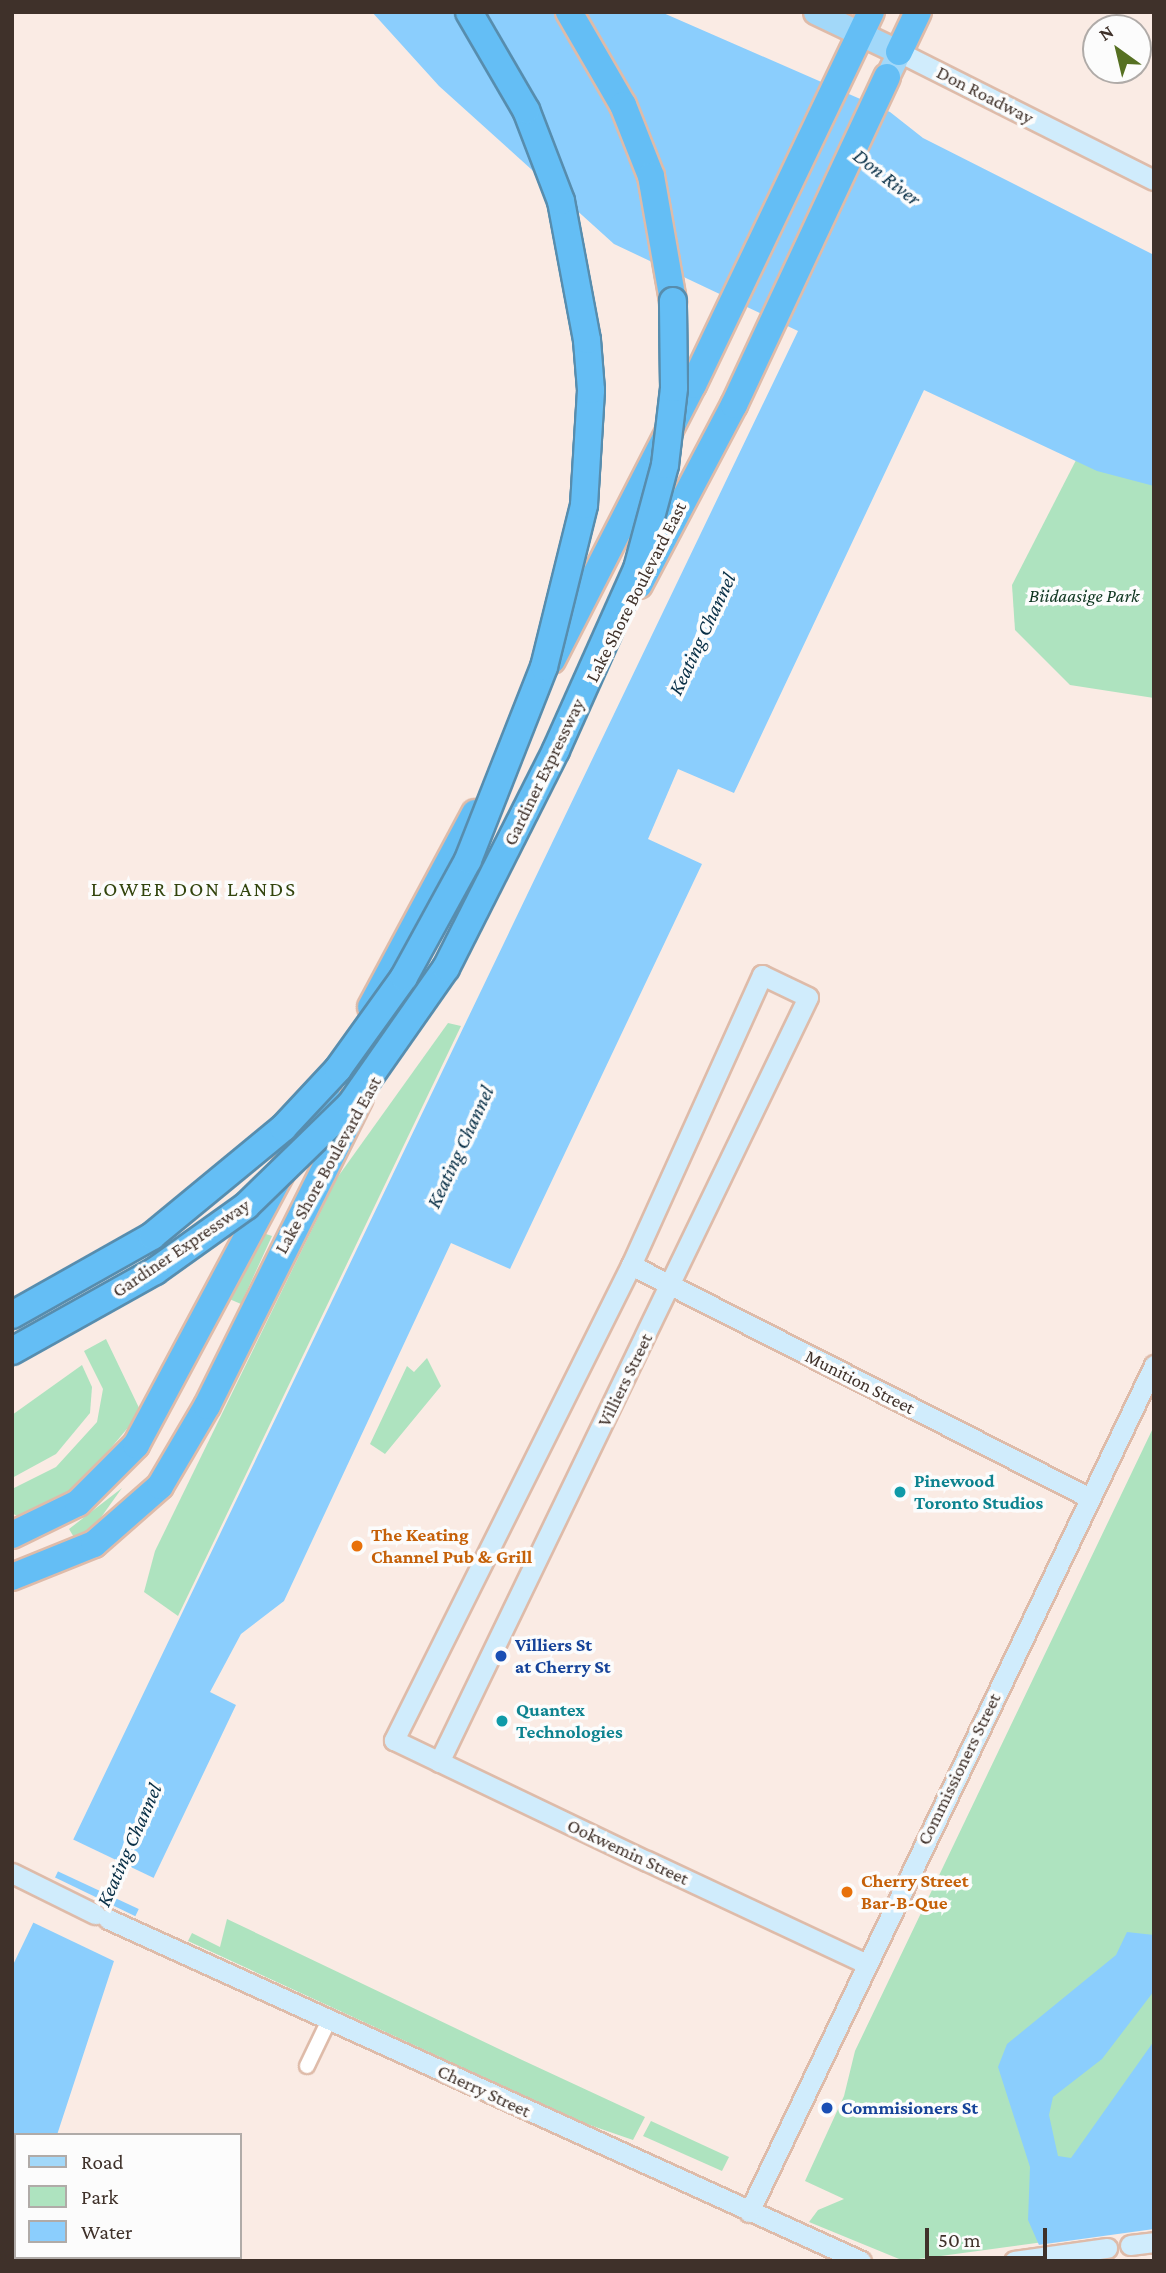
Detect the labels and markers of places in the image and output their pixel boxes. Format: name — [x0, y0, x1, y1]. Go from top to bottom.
place label: Pinewood Toronto Studios — [914, 1470, 1043, 1514]
marker: Pinewood Toronto Studios — [892, 1484, 908, 1500]
place label: The Keating Channel Pub & Grill — [371, 1524, 532, 1568]
marker: The Keating Channel Pub & Grill — [349, 1538, 365, 1554]
place label: Villiers St at Cherry St — [515, 1634, 611, 1678]
marker: Villiers St at Cherry St — [493, 1648, 509, 1664]
place label: Quantex Technologies — [516, 1699, 623, 1743]
marker: Quantex Technologies — [494, 1713, 510, 1729]
place label: Cherry Street Bar-B-Que — [861, 1870, 968, 1914]
marker: Cherry Street Bar-B-Que — [839, 1884, 855, 1900]
place label: Commisioners St — [841, 2097, 978, 2119]
marker: Commisioners St — [819, 2100, 835, 2116]

